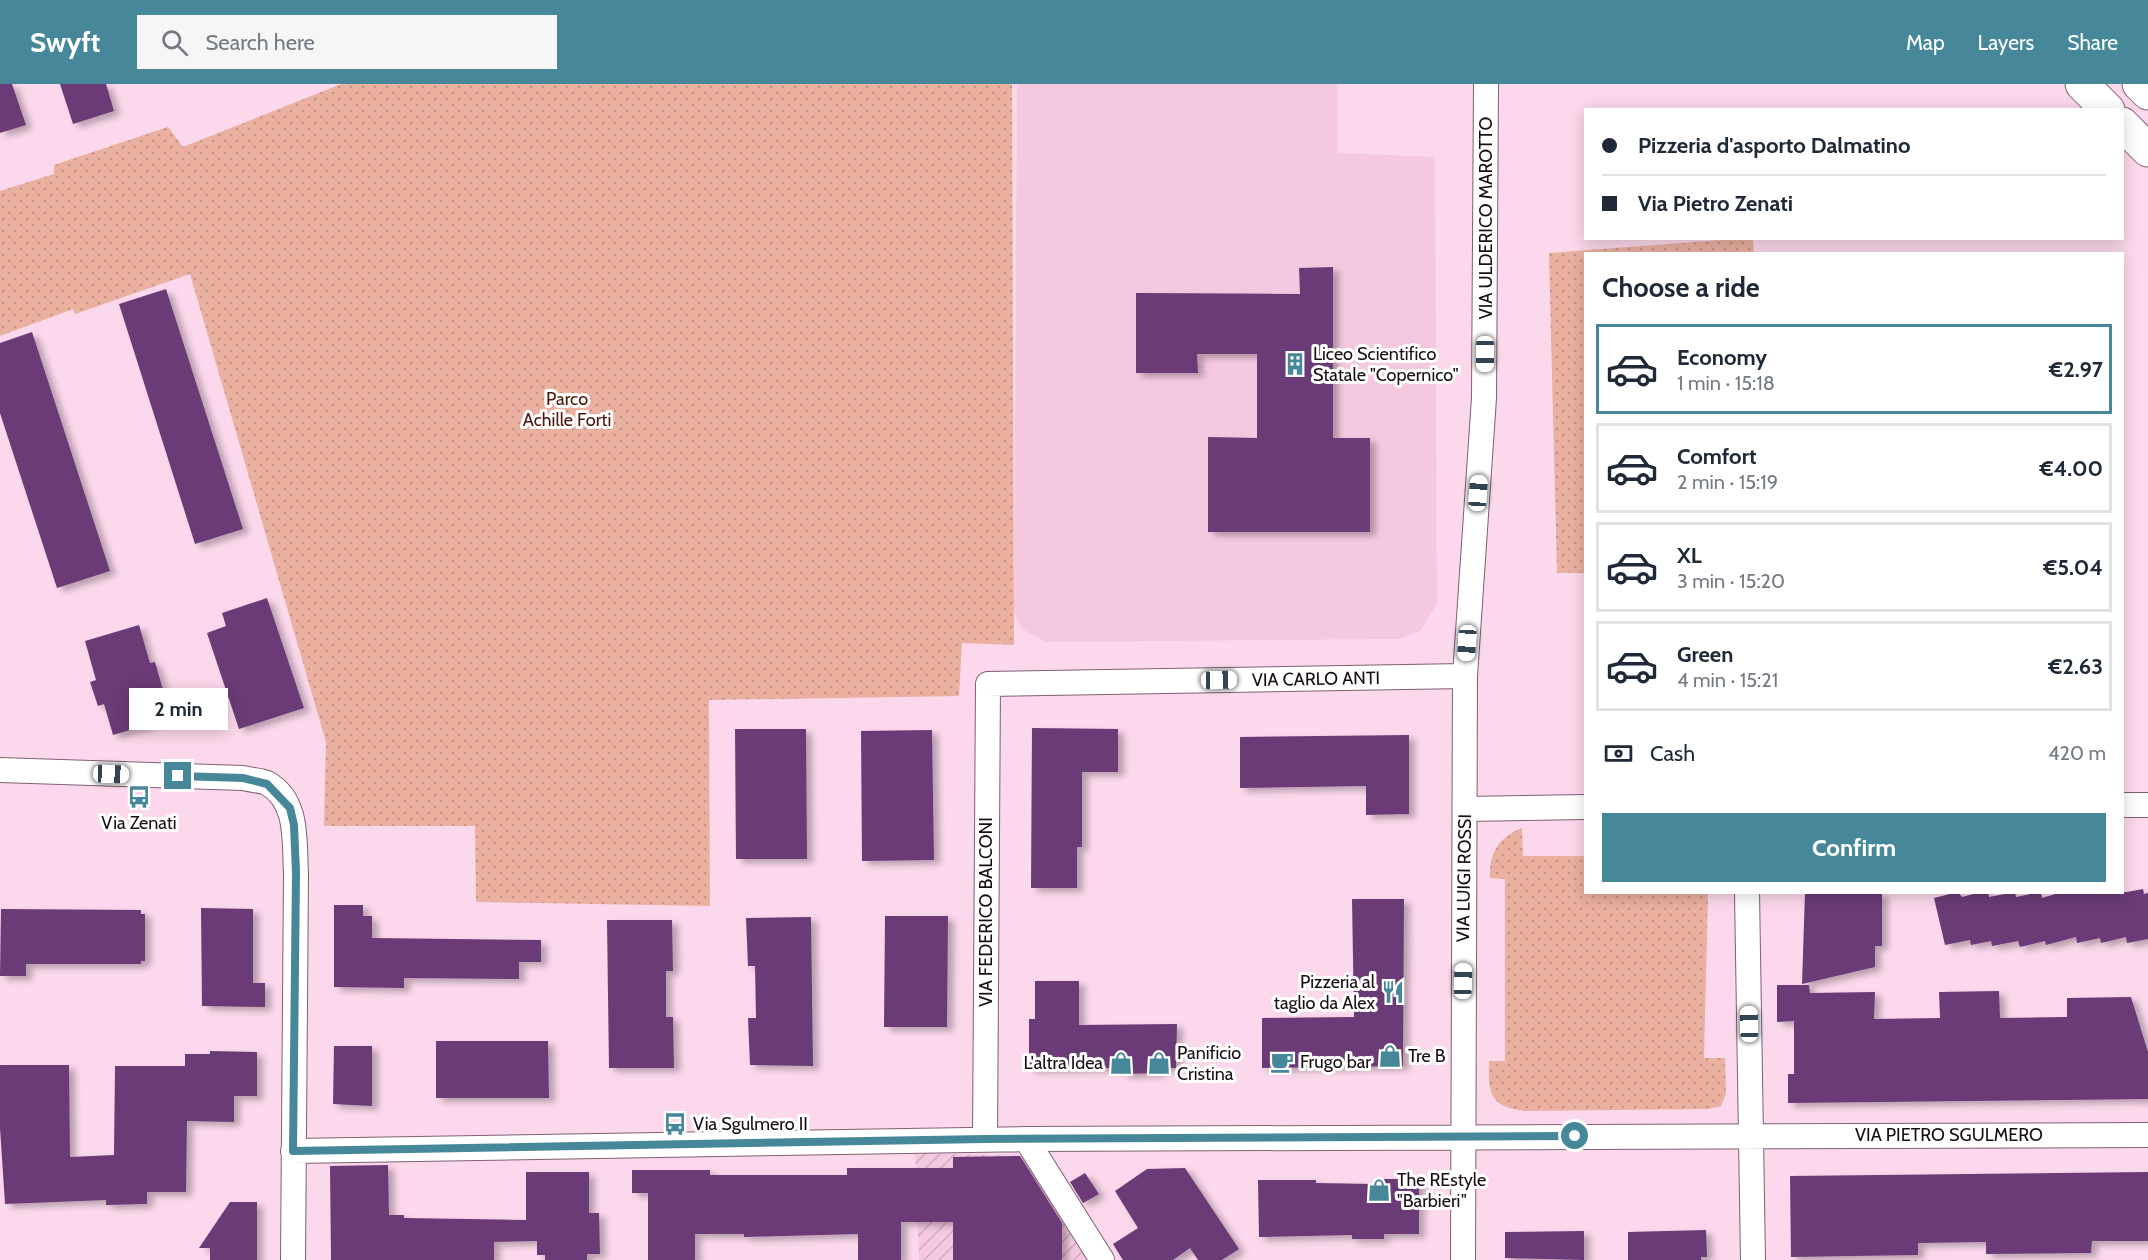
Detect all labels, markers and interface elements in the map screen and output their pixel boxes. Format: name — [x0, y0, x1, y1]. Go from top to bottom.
search box — [137, 15, 557, 69]
text: Swyft — [30, 25, 101, 59]
icon: search — [158, 26, 191, 59]
text: Search here — [206, 29, 315, 56]
text: Map — [1906, 30, 1945, 55]
text: Layers — [1978, 30, 2034, 55]
text: Share — [2067, 30, 2118, 55]
street label: VIA ULDERICO MAROTTO — [1475, 117, 1497, 319]
text: Pizzeria d'asporto Dalmatino — [1638, 132, 1911, 159]
text: Via Pietro Zenati — [1638, 190, 1793, 217]
text: Choose a ride — [1602, 271, 1760, 304]
car — [1476, 336, 1494, 372]
icon: car — [1605, 342, 1659, 396]
place label: Liceo Scientifico Statale "Copernico" — [1313, 343, 1459, 386]
text: Economy — [1677, 344, 1767, 371]
building icon: Liceo Scientifico Statale "Copernico" — [1282, 351, 1308, 377]
text: €2.97 — [2049, 356, 2103, 383]
text: 1 min · 15:18 — [1677, 371, 1775, 395]
park label: Parco Achille Forti — [523, 388, 611, 431]
icon: car — [1605, 441, 1659, 495]
text: Comfort — [1677, 443, 1756, 470]
text: €4.00 — [2039, 455, 2103, 482]
text: 2 min · 15:19 — [1677, 470, 1778, 494]
car — [1468, 474, 1488, 512]
icon: car — [1605, 540, 1659, 594]
text: XL — [1677, 542, 1702, 569]
text: €5.04 — [2043, 554, 2103, 581]
text: 3 min · 15:20 — [1677, 569, 1785, 593]
car — [1457, 624, 1477, 662]
icon: car — [1605, 639, 1659, 693]
text: Green — [1677, 641, 1733, 668]
text: €2.63 — [2048, 653, 2103, 680]
street label: VIA CARLO ANTI — [1252, 667, 1380, 691]
text: 4 min · 15:21 — [1677, 668, 1778, 692]
car — [1201, 671, 1237, 689]
callout: 2 min — [128, 689, 228, 731]
text: 2 min — [154, 697, 203, 721]
icon: cash — [1602, 737, 1635, 770]
text: Cash — [1650, 740, 1695, 767]
text: 420 m — [2048, 741, 2106, 765]
route end — [164, 762, 191, 789]
car — [93, 764, 129, 784]
bus stop icon: Via Zenati — [126, 784, 152, 810]
place label: Via Zenati — [101, 812, 177, 834]
button: Confirm — [1602, 813, 2106, 882]
street label: VIA LUIGI ROSSI — [1452, 814, 1476, 942]
street label: VIA FEDERICO BALCONI — [975, 817, 997, 1007]
car — [1454, 963, 1472, 999]
place label: Pizzeria al taglio da Alex — [1274, 971, 1376, 1014]
restaurant icon: Pizzeria al taglio da Alex — [1380, 979, 1406, 1005]
car — [1740, 1006, 1758, 1042]
place label: Panificio Cristina — [1177, 1042, 1241, 1085]
shop icon: Tre B — [1377, 1043, 1403, 1069]
place label: Tre B — [1408, 1045, 1446, 1067]
cafe icon: Frugo bar — [1269, 1049, 1295, 1075]
shop icon: L'altra Idea — [1108, 1050, 1134, 1076]
shop icon: Panificio Cristina — [1146, 1050, 1172, 1076]
place label: Frugo bar — [1300, 1051, 1371, 1073]
place label: L'altra Idea — [1023, 1052, 1103, 1074]
bus stop icon: Via Sgulmero II — [662, 1111, 688, 1137]
place label: Via Sgulmero II — [693, 1113, 808, 1135]
route start — [1561, 1122, 1588, 1149]
street label: VIA PIETRO SGULMERO — [1855, 1124, 2043, 1146]
place label: The REstyle "Barbieri" — [1397, 1169, 1486, 1212]
shop icon: The REstyle "Barbieri" — [1366, 1177, 1392, 1203]

